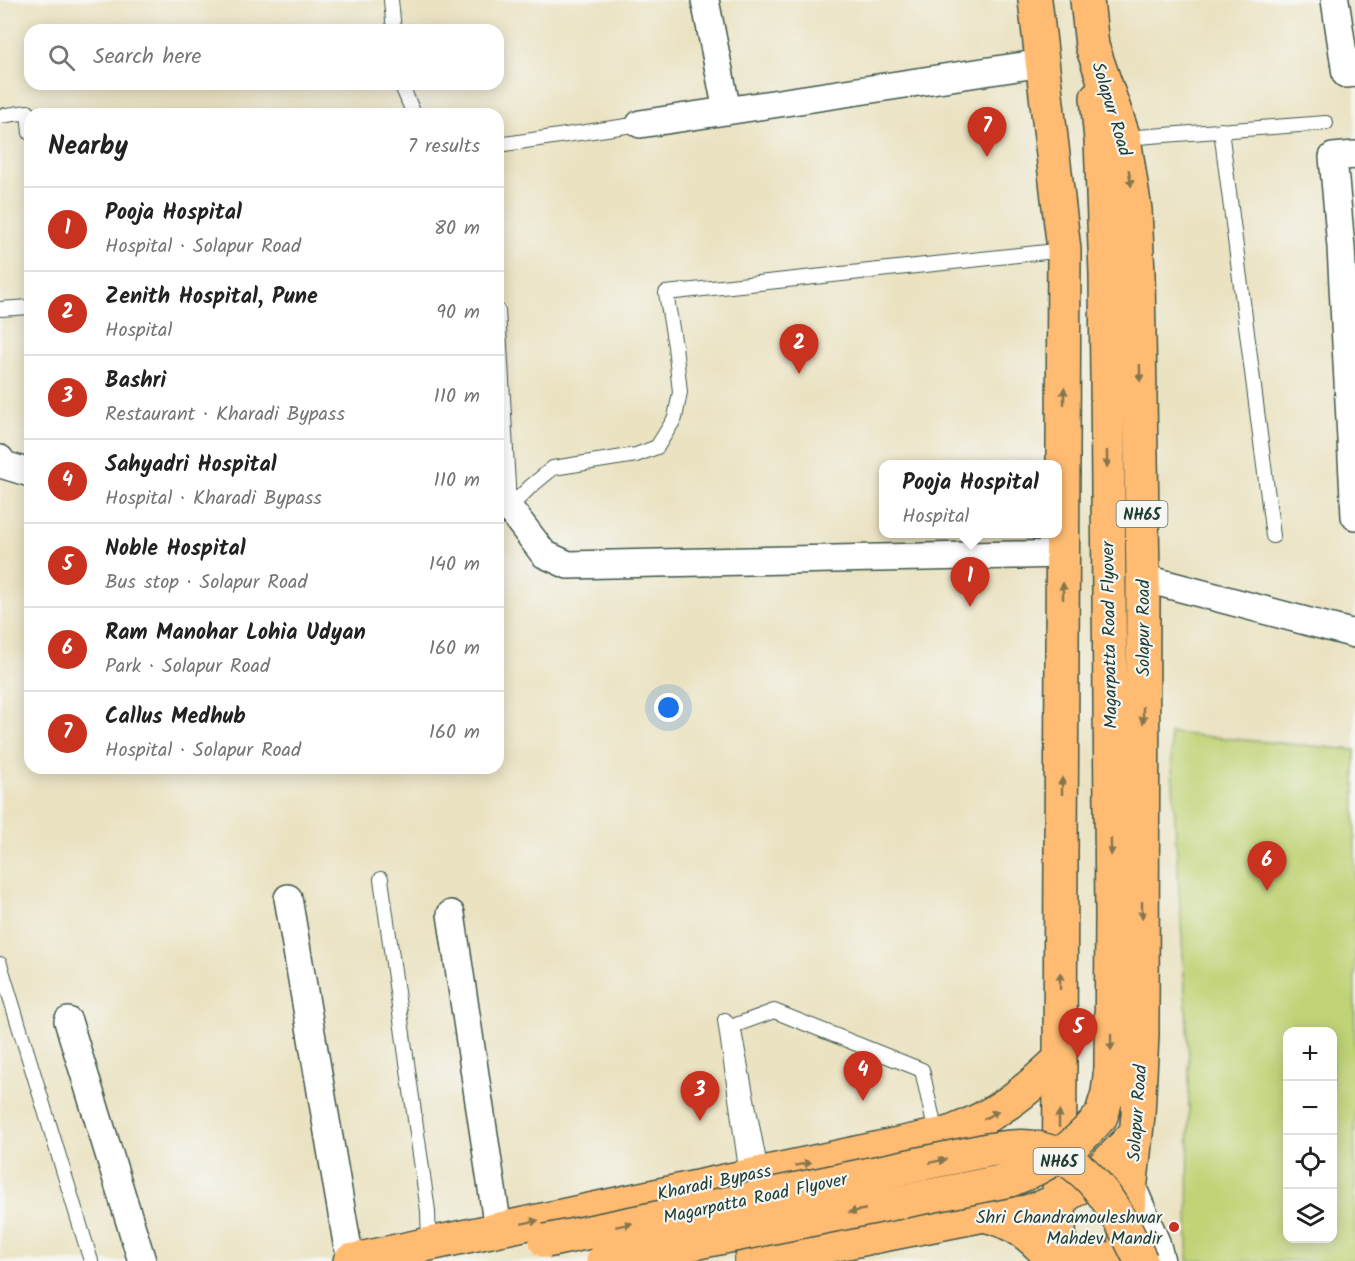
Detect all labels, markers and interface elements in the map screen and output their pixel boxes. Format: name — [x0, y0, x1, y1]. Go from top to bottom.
search box — [24, 24, 504, 90]
text: Search here — [93, 40, 201, 75]
icon: search — [45, 41, 78, 74]
street label: Solapur Road — [1083, 59, 1139, 161]
pin: 7 — [968, 108, 1006, 157]
text: Nearby — [48, 126, 128, 168]
text: 7 results — [408, 131, 480, 163]
one-way arrow — [1126, 169, 1135, 188]
text: Pooja Hospital — [105, 196, 242, 231]
text: 1 — [64, 213, 71, 245]
text: 80 m — [434, 213, 480, 245]
text: Hospital · Solapur Road — [105, 231, 301, 263]
text: Zenith Hospital, Pune — [105, 280, 318, 315]
text: 2 — [62, 297, 73, 329]
text: 90 m — [436, 297, 480, 329]
text: Hospital — [105, 315, 172, 347]
pin: 2 — [780, 324, 818, 374]
one-way arrow — [1135, 363, 1145, 382]
text: Bashri — [105, 364, 166, 399]
text: 3 — [62, 381, 73, 413]
text: 110 m — [434, 381, 480, 413]
one-way arrow — [1059, 386, 1069, 405]
text: Restaurant · Kharadi Bypass — [105, 399, 345, 431]
text: Sahyadri Hospital — [105, 448, 277, 483]
one-way arrow — [1102, 449, 1112, 468]
popup — [879, 460, 1062, 538]
text: 4 — [62, 465, 73, 497]
text: 110 m — [434, 465, 480, 497]
text: Pooja Hospital — [902, 466, 1039, 501]
text: Hospital · Kharadi Bypass — [105, 483, 322, 515]
text: Hospital — [902, 501, 969, 533]
road number: NH65 — [1116, 501, 1168, 527]
text: Noble Hospital — [105, 532, 246, 567]
street label: Magarpatta Road Flyover — [1094, 540, 1127, 729]
text: 5 — [62, 549, 73, 581]
text: 140 m — [429, 549, 480, 581]
pin: 1 — [950, 558, 990, 607]
text: Bus stop · Solapur Road — [105, 567, 307, 599]
street label: Solapur Road — [1130, 578, 1159, 677]
one-way arrow — [1058, 581, 1068, 600]
text: Ram Manohar Lohia Udyan — [105, 616, 366, 651]
text: 6 — [62, 633, 73, 665]
text: 160 m — [429, 633, 480, 665]
text: Park · Solapur Road — [105, 651, 270, 683]
your location — [654, 693, 683, 722]
text: Callus Medhub — [105, 700, 246, 735]
one-way arrow — [1138, 705, 1148, 724]
text: 7 — [63, 717, 72, 749]
text: 160 m — [429, 717, 480, 749]
text: Hospital · Solapur Road — [105, 735, 301, 767]
one-way arrow — [1057, 776, 1067, 795]
one-way arrow — [1106, 838, 1116, 857]
pin: 6 — [1248, 842, 1286, 891]
one-way arrow — [1137, 900, 1147, 919]
one-way arrow — [1055, 971, 1065, 990]
pin: 5 — [1058, 1008, 1098, 1058]
map controls — [1283, 1027, 1337, 1243]
button: + — [1283, 1027, 1337, 1081]
one-way arrow — [1106, 1033, 1116, 1052]
pin: 4 — [844, 1052, 882, 1101]
street label: Solapur Road — [1121, 1063, 1156, 1163]
pin: 3 — [680, 1072, 720, 1121]
button: − — [1283, 1081, 1337, 1135]
one-way arrow — [1054, 1109, 1064, 1128]
one-way arrow — [983, 1110, 1000, 1120]
button: locate — [1283, 1135, 1337, 1189]
road number: NH65 — [1034, 1148, 1084, 1174]
one-way arrow — [929, 1155, 947, 1165]
street label: Kharadi Bypass — [655, 1157, 774, 1210]
one-way arrow — [793, 1158, 812, 1168]
street label: Magarpatta Road Flyover — [661, 1166, 851, 1233]
button: layers — [1283, 1189, 1337, 1243]
place label: Shri Chandramouleshwar Mahdev Mandir — [976, 1204, 1163, 1254]
one-way arrow — [848, 1206, 867, 1216]
one-way arrow — [521, 1217, 540, 1226]
one-way arrow — [614, 1220, 633, 1229]
marker: Shri Chandramouleshwar Mahdev Mandir — [1167, 1220, 1181, 1234]

